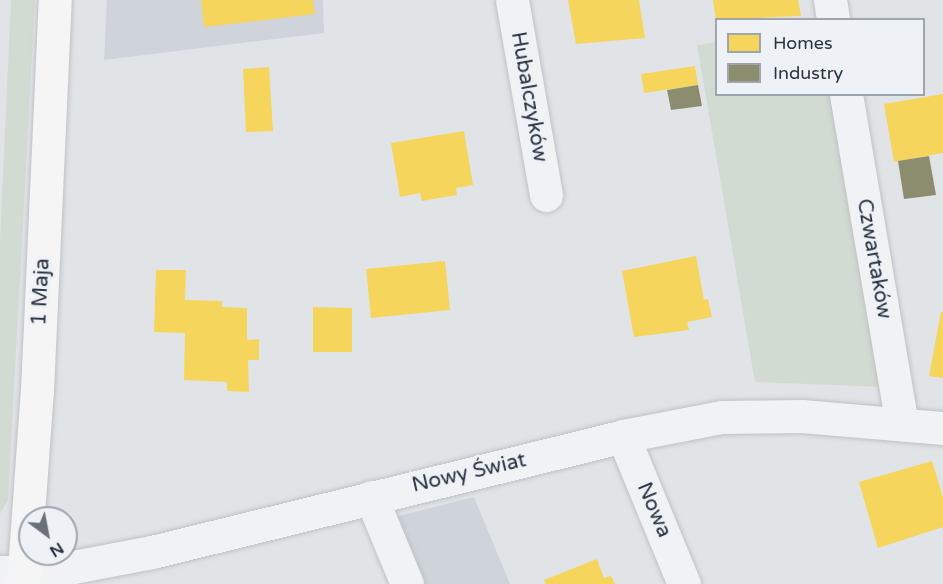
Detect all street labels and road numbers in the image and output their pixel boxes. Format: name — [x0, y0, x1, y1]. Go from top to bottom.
street label: Hubalczyków — [505, 30, 553, 164]
street label: Czwartaków — [851, 197, 897, 321]
street label: 1 Maja — [27, 257, 55, 327]
street label: Nowy Świat — [410, 448, 528, 498]
street label: Nowa — [631, 479, 677, 541]

